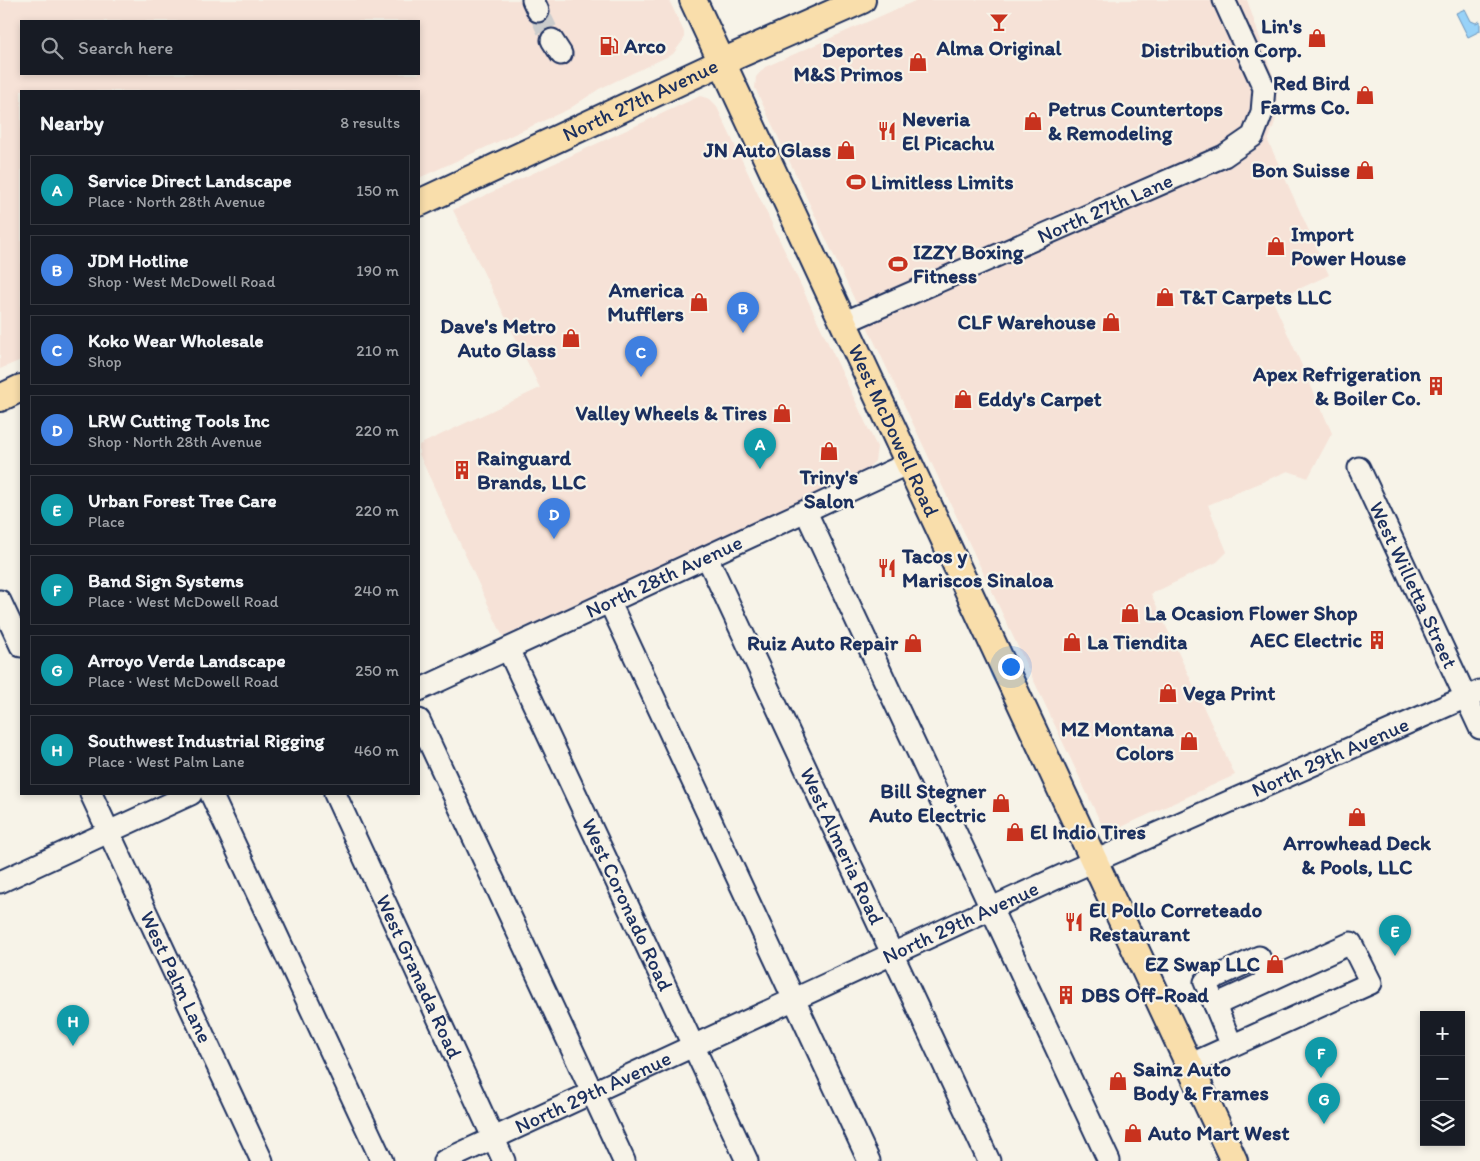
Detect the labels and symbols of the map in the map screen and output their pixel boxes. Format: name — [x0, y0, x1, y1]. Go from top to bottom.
bar icon: Alma Original — [988, 11, 1010, 33]
place label: Lin's Distribution Corp. — [1141, 13, 1302, 63]
shop icon: Lin's Distribution Corp. — [1306, 27, 1328, 49]
place label: Arco — [623, 33, 666, 58]
fuel station icon: Arco — [598, 35, 620, 57]
place label: Alma Original — [935, 35, 1063, 61]
place label: Deportes M&S Primos — [793, 37, 903, 86]
shop icon: Deportes M&S Primos — [907, 51, 929, 73]
street label: North 27th Avenue — [558, 53, 722, 147]
place label: Red Bird Farms Co. — [1260, 70, 1351, 119]
shop icon: Red Bird Farms Co. — [1354, 84, 1376, 106]
place label: Petrus Countertops & Remodeling — [1048, 96, 1223, 146]
place label: Neveria El Picachu — [902, 106, 995, 155]
shop icon: Petrus Countertops & Remodeling — [1022, 110, 1044, 132]
restaurant icon: Neveria El Picachu — [876, 120, 898, 142]
place label: JN Auto Glass — [703, 137, 831, 162]
shop icon: JN Auto Glass — [835, 139, 857, 161]
place label: Bon Suisse — [1252, 157, 1350, 182]
shop icon: Bon Suisse — [1354, 159, 1376, 181]
street label: North 27th Lane — [1033, 167, 1176, 248]
place label: Limitless Limits — [871, 169, 1014, 194]
sports icon: Limitless Limits — [845, 171, 867, 193]
place label: Import Power House — [1291, 221, 1406, 270]
shop icon: Import Power House — [1265, 235, 1287, 257]
place label: IZZY Boxing Fitness — [913, 239, 1025, 288]
sports icon: IZZY Boxing Fitness — [887, 253, 909, 275]
place label: America Mufflers — [607, 277, 685, 326]
place label: T&T Carpets LLC — [1179, 284, 1332, 310]
shop icon: T&T Carpets LLC — [1154, 286, 1176, 308]
shop icon: America Mufflers — [688, 291, 710, 313]
pin: B — [727, 292, 759, 333]
place label: CLF Warehouse — [958, 309, 1096, 334]
shop icon: CLF Warehouse — [1100, 311, 1122, 333]
place label: Dave's Metro Auto Glass — [440, 313, 556, 362]
shop icon: Dave's Metro Auto Glass — [560, 327, 582, 349]
pin: C — [625, 336, 657, 377]
street label: West McDowell Road — [843, 340, 945, 521]
place label: Apex Refrigeration & Boiler Co. — [1252, 361, 1422, 410]
building icon: Apex Refrigeration & Boiler Co. — [1425, 375, 1447, 397]
place label: Eddy's Carpet — [978, 386, 1102, 412]
shop icon: Eddy's Carpet — [952, 388, 974, 410]
place label: Valley Wheels & Tires — [575, 400, 767, 426]
shop icon: Valley Wheels & Tires — [771, 402, 793, 424]
pin: A — [744, 428, 776, 469]
shop icon: Triny's Salon — [818, 440, 840, 462]
place label: Rainguard Brands, LLC — [477, 445, 587, 494]
building icon: Rainguard Brands, LLC — [451, 459, 473, 481]
place label: Triny's Salon — [799, 464, 858, 513]
street label: West Willetta Street — [1364, 497, 1464, 672]
pin: D — [538, 498, 570, 539]
street label: North 28th Avenue — [582, 529, 746, 623]
place label: Tacos y Mariscos Sinaloa — [901, 543, 1054, 592]
restaurant icon: Tacos y Mariscos Sinaloa — [876, 557, 898, 579]
place label: La Ocasion Flower Shop — [1145, 600, 1358, 626]
shop icon: La Ocasion Flower Shop — [1119, 602, 1141, 624]
place label: AEC Electric — [1249, 627, 1362, 652]
place label: La Tiendita — [1087, 629, 1188, 654]
building icon: AEC Electric — [1366, 629, 1388, 651]
place label: Ruiz Auto Repair — [747, 630, 899, 656]
shop icon: La Tiendita — [1061, 631, 1083, 653]
shop icon: Ruiz Auto Repair — [902, 632, 924, 654]
your location — [998, 654, 1024, 680]
place label: Vega Print — [1183, 680, 1276, 706]
shop icon: Vega Print — [1157, 682, 1179, 704]
street label: North 29th Avenue — [1248, 711, 1412, 802]
place label: MZ Montana Colors — [1061, 716, 1175, 765]
shop icon: MZ Montana Colors — [1178, 730, 1200, 752]
street label: West Almeria Road — [795, 763, 890, 929]
place label: Bill Stegner Auto Electric — [868, 778, 987, 827]
shop icon: Bill Stegner Auto Electric — [990, 792, 1012, 814]
shop icon: Arrowhead Deck & Pools, LLC — [1346, 806, 1368, 828]
street label: West Coronado Road — [577, 814, 679, 995]
place label: El Indio Tires — [1030, 819, 1146, 844]
shop icon: El Indio Tires — [1004, 821, 1026, 843]
place label: Arrowhead Deck & Pools, LLC — [1282, 830, 1432, 879]
street label: North 29th Avenue — [878, 875, 1042, 969]
street label: West Granada Road — [371, 890, 468, 1063]
place label: El Pollo Correteado Restaurant — [1089, 897, 1262, 946]
street label: West Palm Lane — [135, 907, 218, 1047]
restaurant icon: El Pollo Correteado Restaurant — [1063, 911, 1085, 933]
pin: E — [1379, 915, 1411, 956]
place label: EZ Swap LLC — [1145, 951, 1260, 977]
shop icon: EZ Swap LLC — [1264, 953, 1286, 975]
place label: DBS Off-Road — [1081, 982, 1209, 1007]
building icon: DBS Off-Road — [1055, 984, 1077, 1006]
pin: H — [57, 1005, 89, 1046]
pin: F — [1305, 1037, 1337, 1078]
street label: North 29th Avenue — [511, 1045, 675, 1139]
place label: Sainz Auto Body & Frames — [1133, 1056, 1269, 1106]
shop icon: Sainz Auto Body & Frames — [1107, 1070, 1129, 1092]
pin: G — [1308, 1083, 1340, 1124]
place label: Auto Mart West — [1147, 1120, 1289, 1145]
shop icon: Auto Mart West — [1122, 1122, 1144, 1144]

